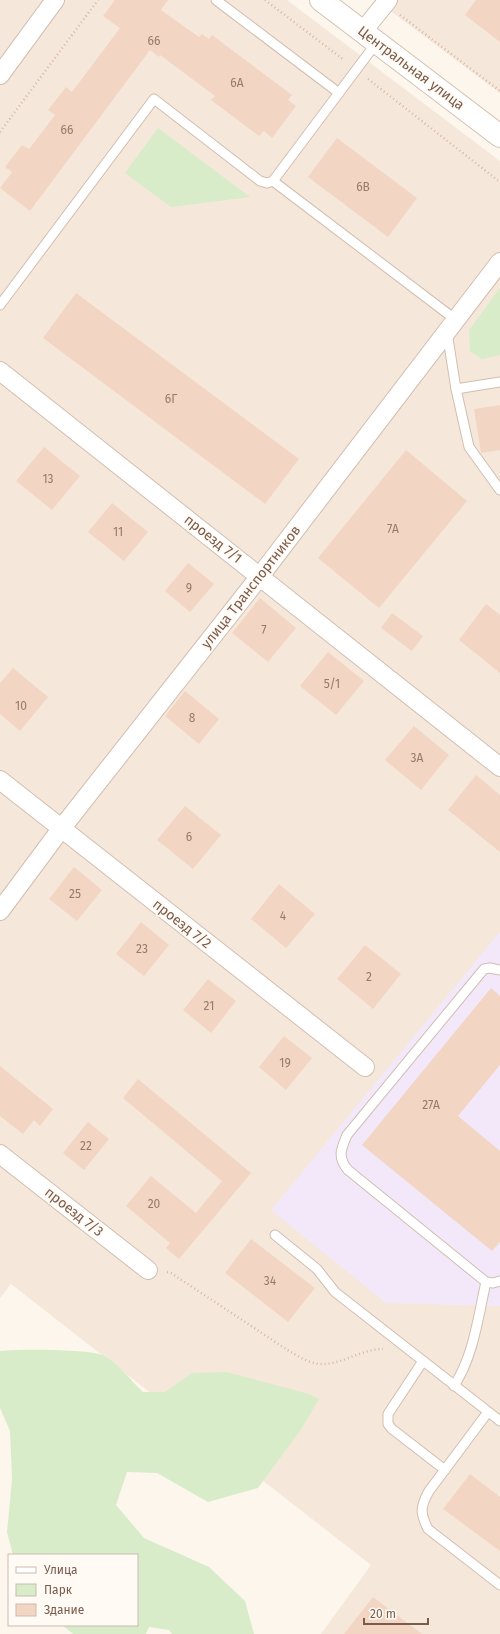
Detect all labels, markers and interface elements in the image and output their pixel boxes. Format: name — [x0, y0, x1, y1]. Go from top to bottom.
street label: Центральная улица — [354, 22, 468, 114]
house number: 66 — [148, 34, 160, 48]
house number: 6А — [230, 76, 244, 90]
house number: 66 — [61, 123, 73, 137]
house number: 6В — [356, 180, 370, 194]
house number: 6Г — [165, 392, 177, 406]
house number: 13 — [42, 472, 54, 486]
street label: проезд 7/1 — [181, 511, 245, 567]
street label: улица Транспортников — [198, 522, 304, 652]
house number: 7А — [387, 522, 399, 536]
house number: 11 — [113, 525, 123, 539]
house number: 9 — [186, 581, 192, 595]
house number: 7 — [261, 623, 267, 637]
house number: 5/1 — [324, 677, 340, 691]
house number: 10 — [15, 699, 27, 713]
house number: 8 — [189, 711, 196, 725]
house number: 3А — [411, 751, 424, 765]
house number: 6 — [186, 830, 192, 844]
house number: 25 — [69, 887, 81, 901]
street label: проезд 7/2 — [149, 896, 215, 952]
house number: 4 — [280, 909, 287, 923]
house number: 23 — [136, 942, 148, 956]
house number: 2 — [366, 970, 372, 984]
house number: 21 — [204, 999, 214, 1013]
house number: 19 — [279, 1056, 291, 1070]
house number: 27А — [422, 1098, 440, 1112]
house number: 22 — [80, 1139, 92, 1153]
street label: проезд 7/3 — [41, 1184, 107, 1240]
house number: 20 — [148, 1197, 161, 1211]
house number: 34 — [264, 1274, 277, 1288]
legend — [8, 1554, 138, 1626]
text: Улица — [44, 1563, 78, 1577]
text: Парк — [44, 1583, 73, 1597]
scale bar — [364, 1600, 428, 1626]
text: Здание — [44, 1603, 84, 1617]
text: 20 m — [370, 1607, 396, 1621]

